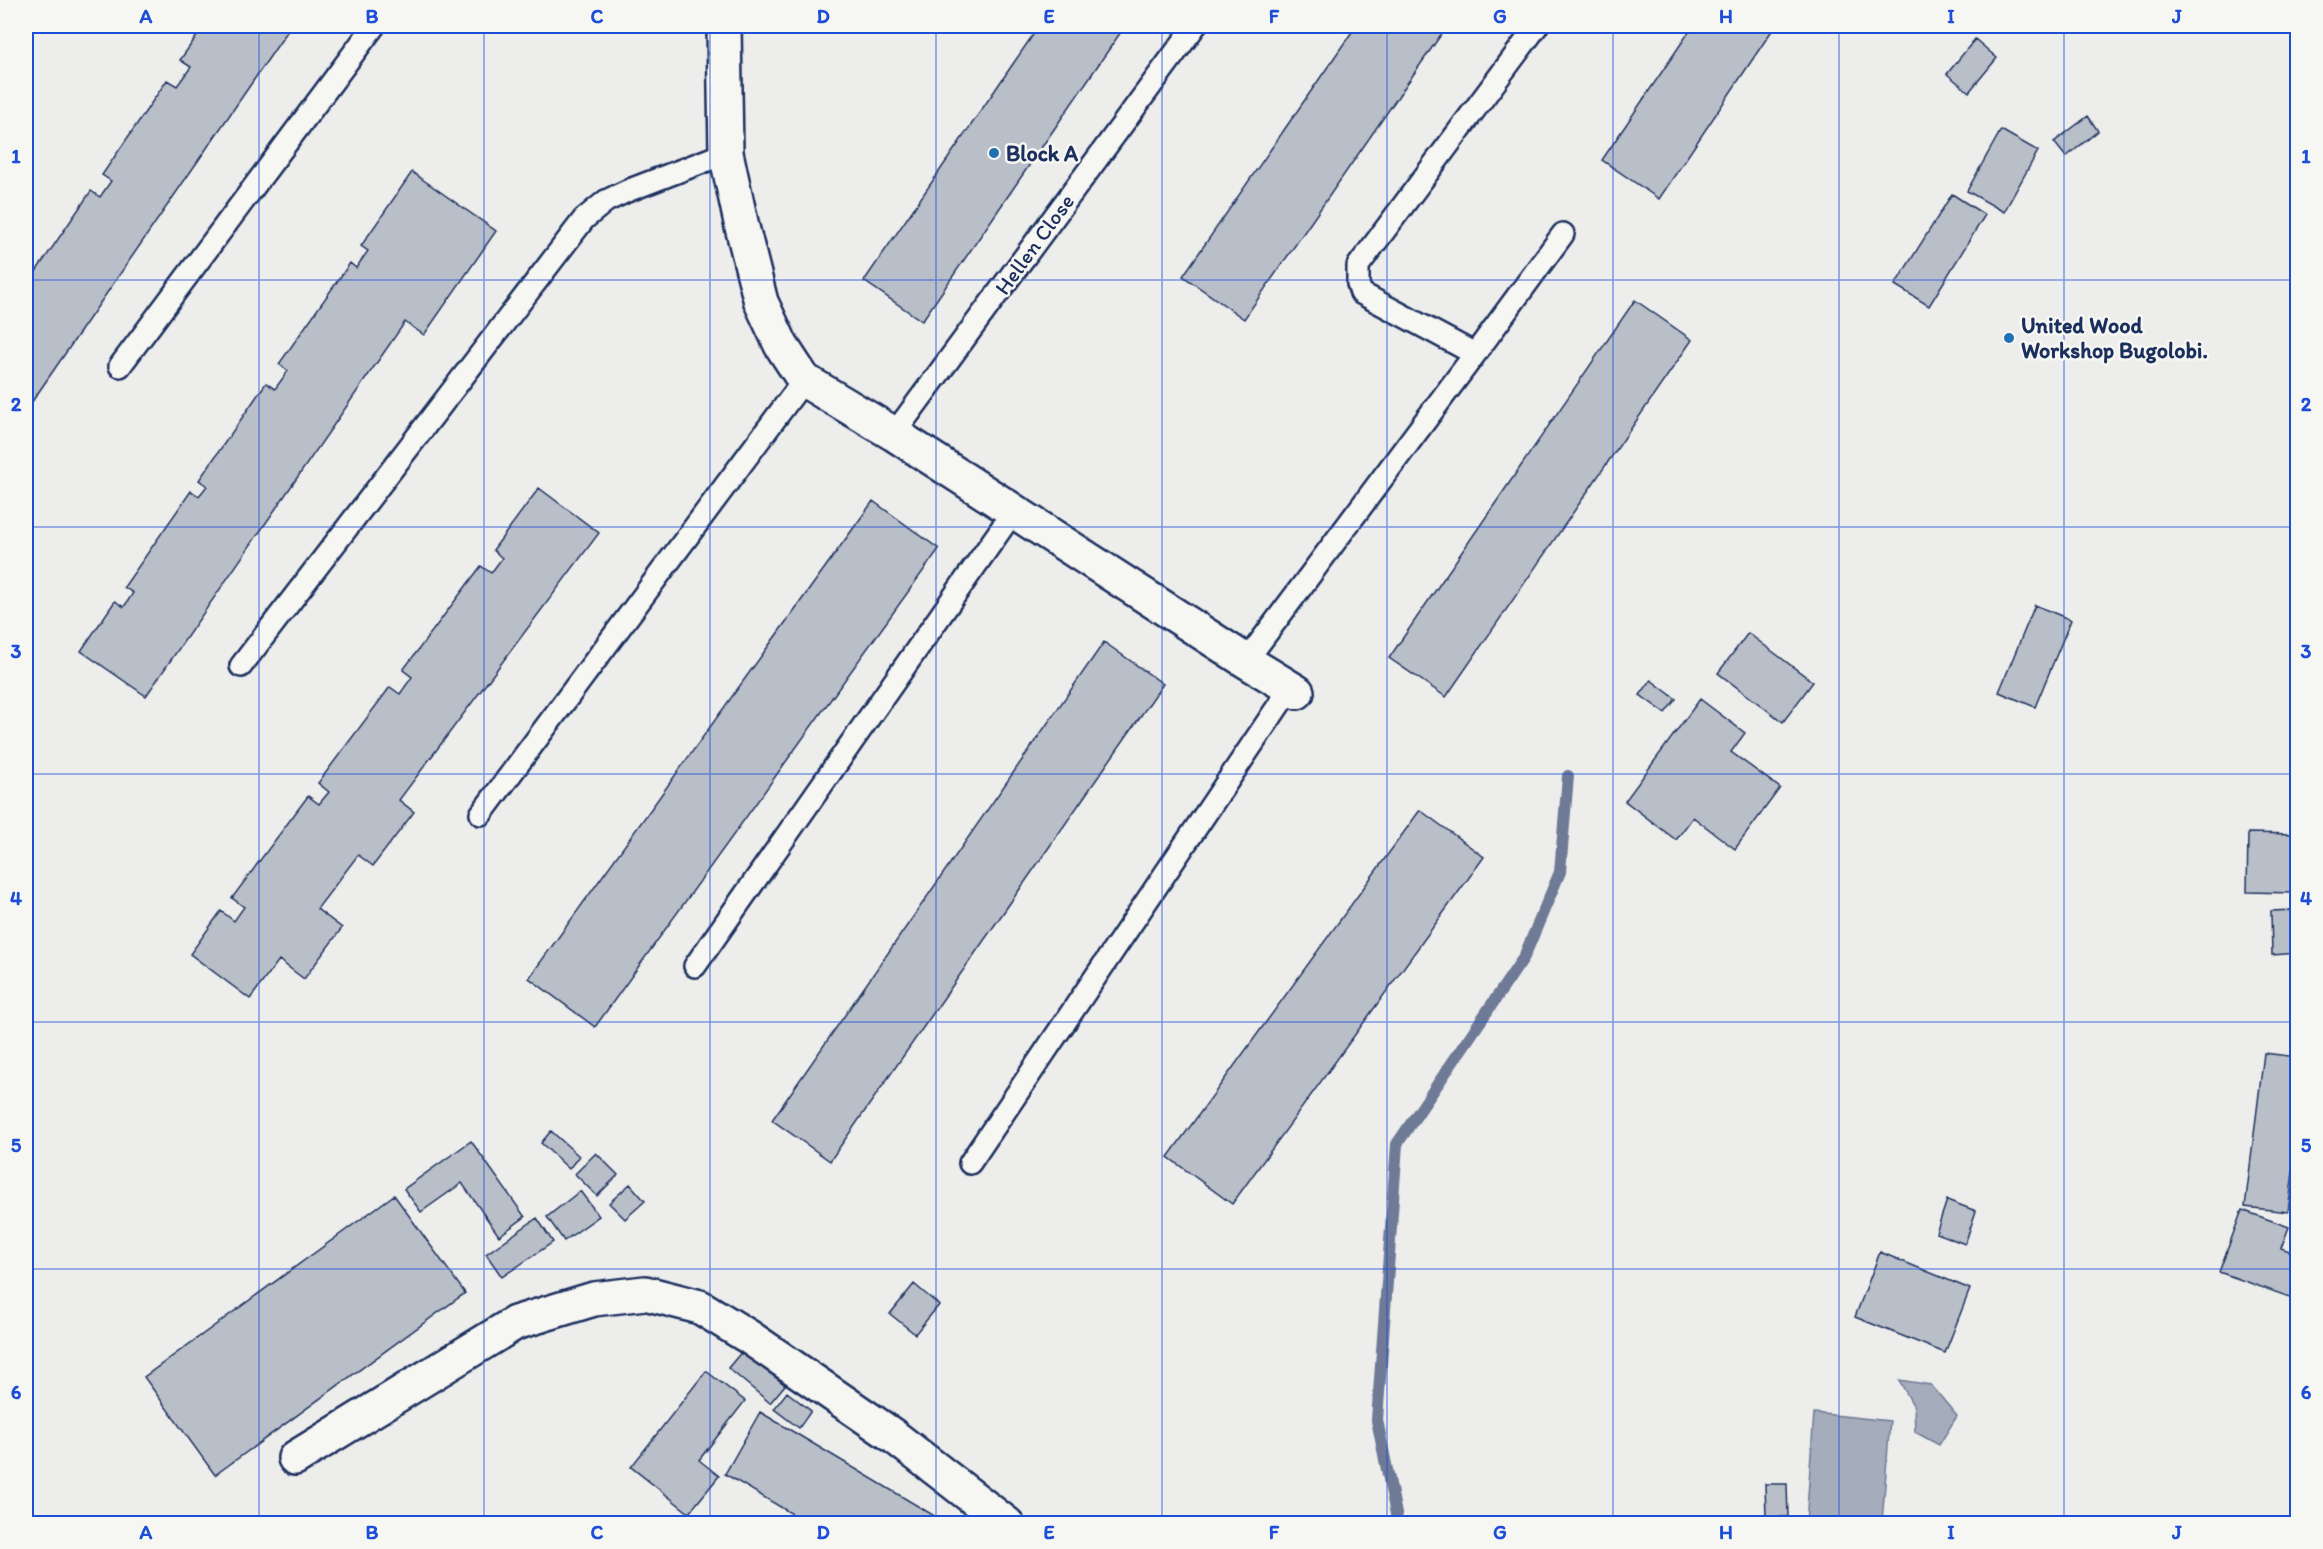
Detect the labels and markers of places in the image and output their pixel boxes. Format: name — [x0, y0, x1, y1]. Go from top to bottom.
place label: Block A — [1006, 140, 1079, 167]
marker: Block A — [987, 146, 1001, 160]
place label: United Wood Workshop Bugolobi. — [2021, 312, 2208, 364]
marker: United Wood Workshop Bugolobi. — [2002, 331, 2016, 345]

